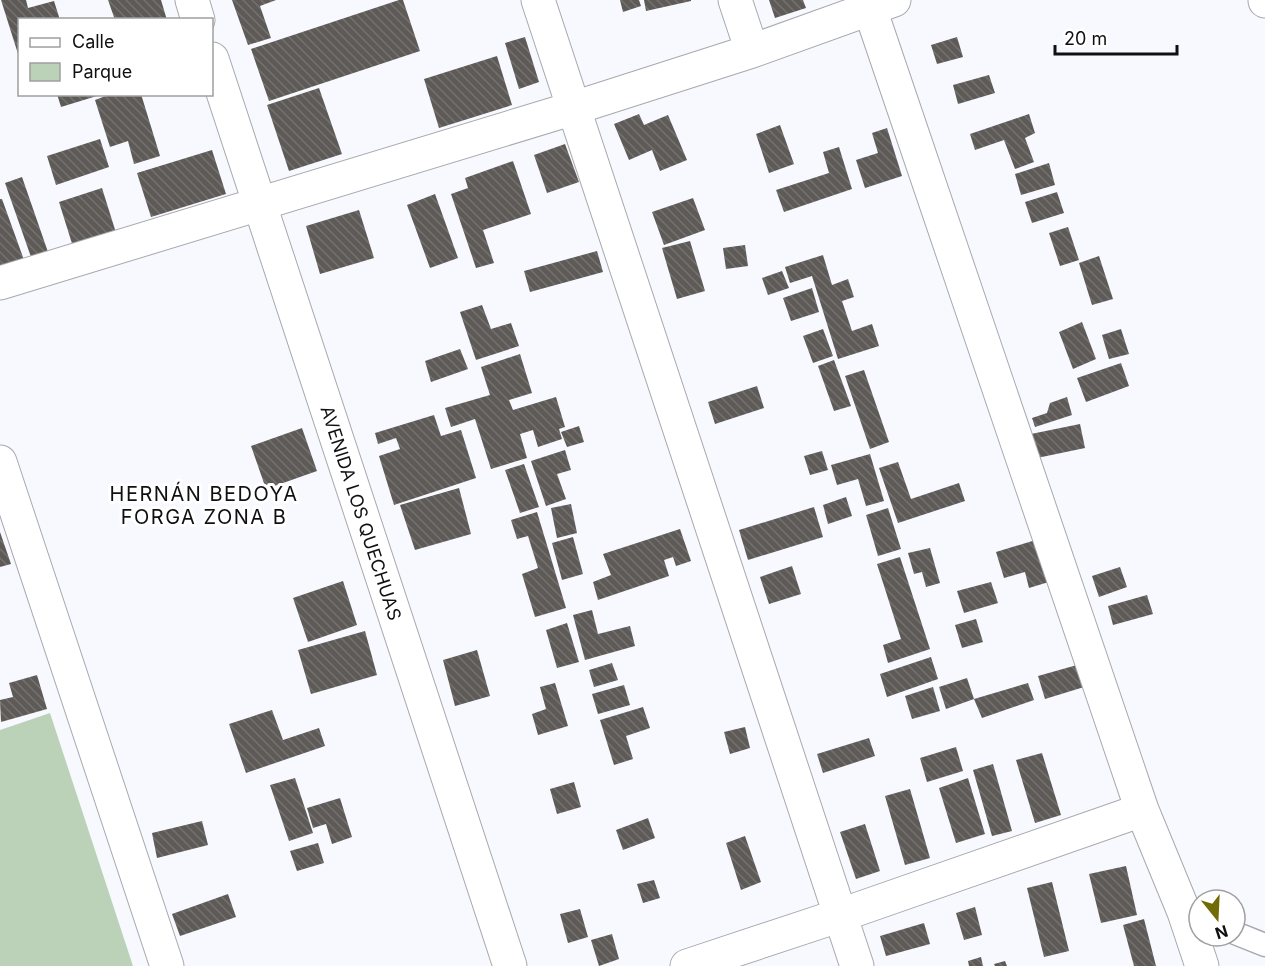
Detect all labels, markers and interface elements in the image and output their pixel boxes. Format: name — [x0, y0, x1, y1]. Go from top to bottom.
legend — [18, 18, 213, 96]
scale bar — [1055, 18, 1176, 56]
text: 20 m — [1064, 28, 1107, 49]
text: Calle — [72, 31, 114, 52]
text: Parque — [72, 61, 132, 82]
street label: AVENIDA LOS QUECHUAS — [316, 403, 406, 623]
district label: HERNÁN BEDOYA FORGA ZONA B — [110, 481, 298, 529]
north arrow — [1187, 888, 1247, 948]
text: N — [1213, 921, 1231, 944]

